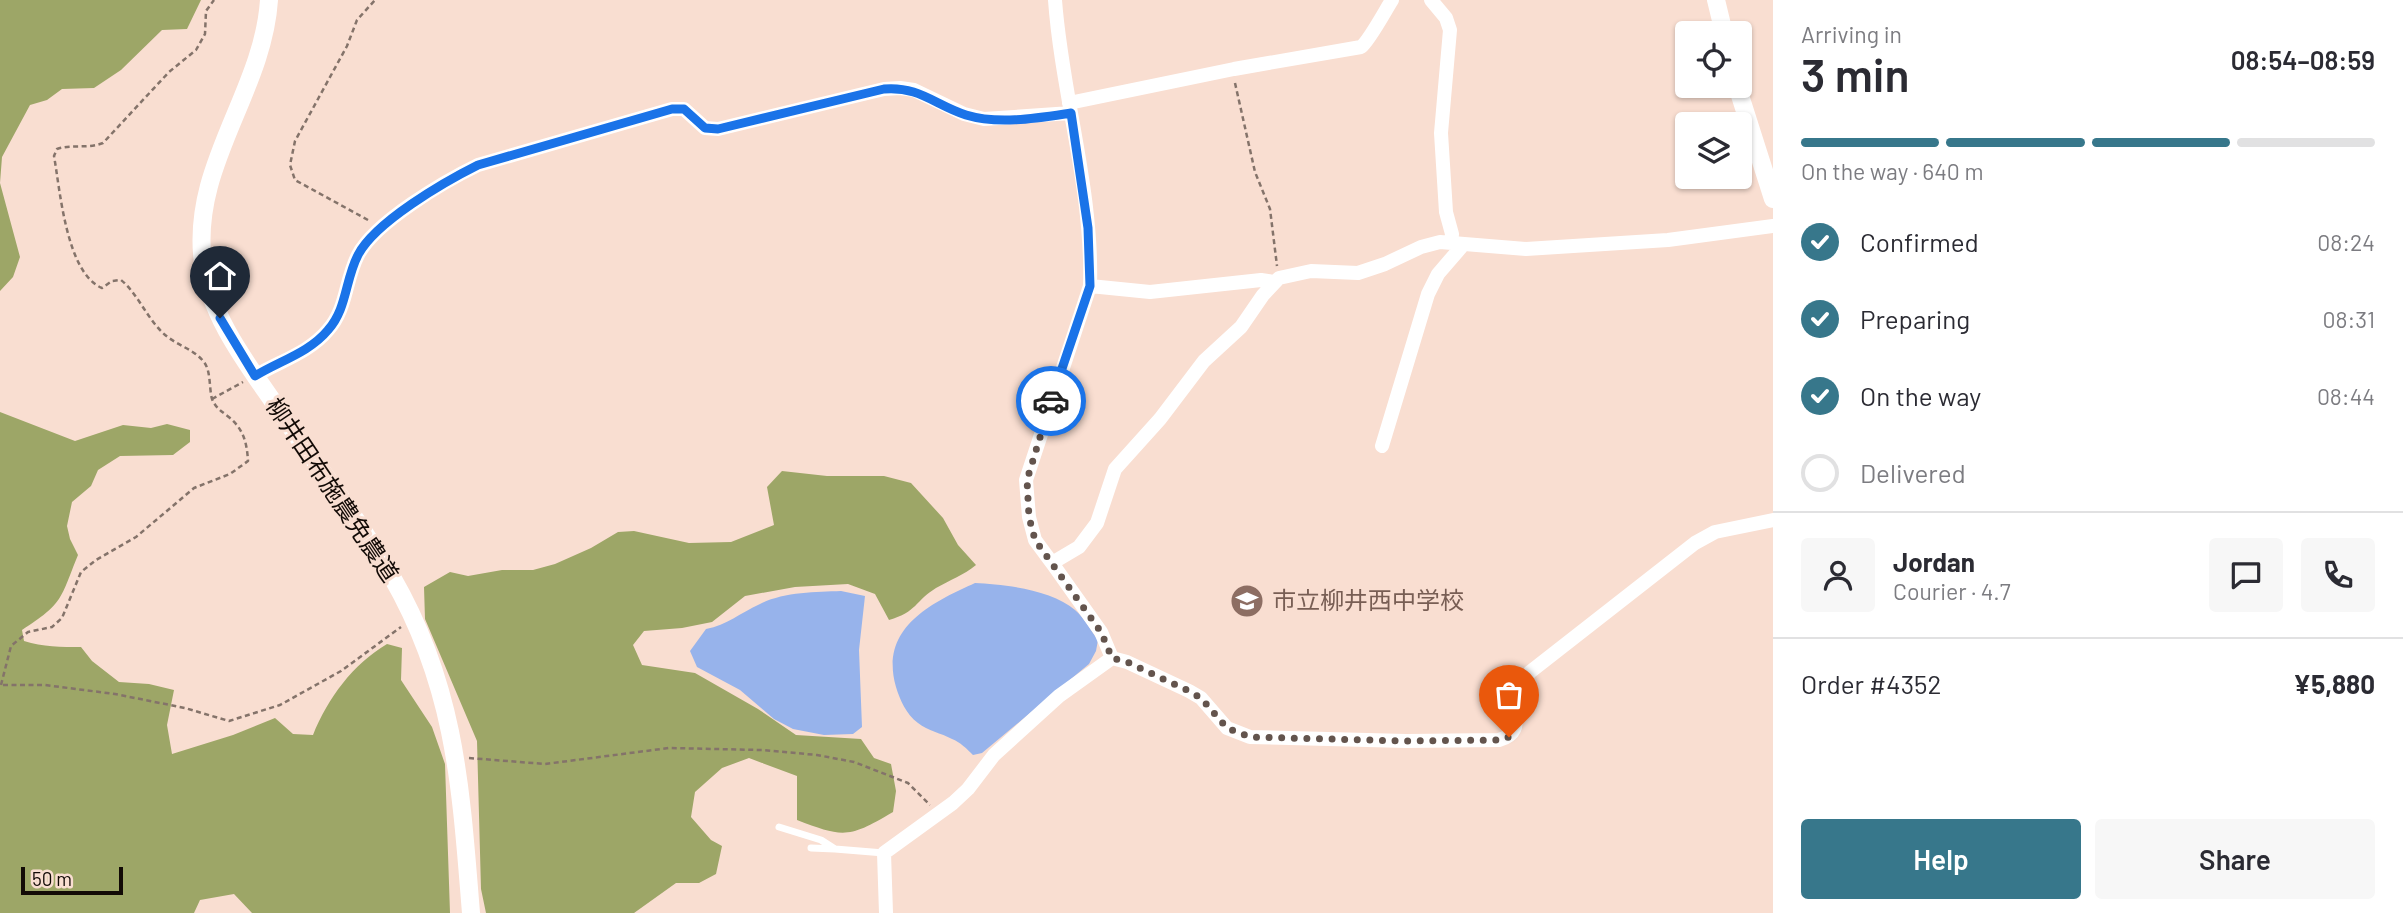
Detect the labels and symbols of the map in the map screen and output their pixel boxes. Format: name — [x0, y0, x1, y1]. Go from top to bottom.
pin — [190, 246, 250, 318]
courier — [1016, 366, 1086, 436]
street label: 柳井田布施農免農道 — [261, 392, 406, 587]
school or university icon: 市立柳井西中学校 — [1228, 582, 1266, 620]
place label: 市立柳井西中学校 — [1272, 585, 1464, 614]
pin — [1479, 665, 1539, 737]
scale bar — [21, 864, 122, 896]

